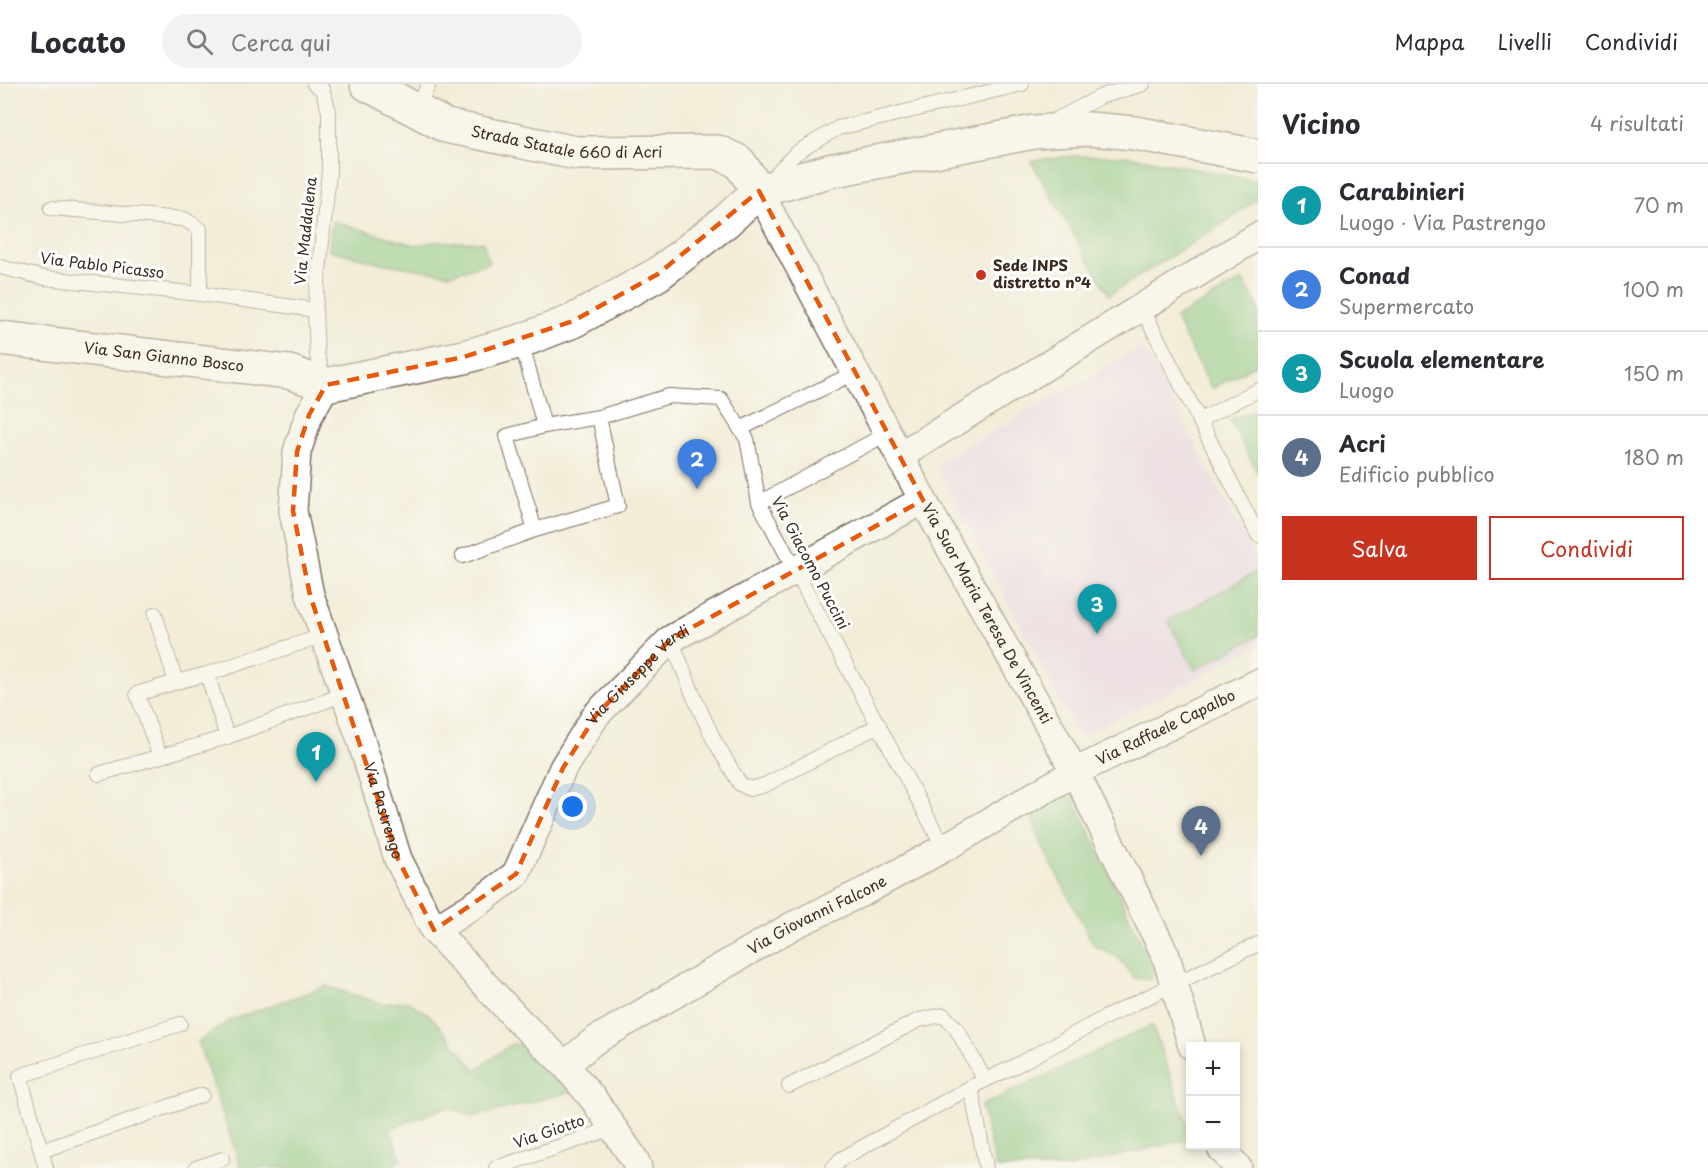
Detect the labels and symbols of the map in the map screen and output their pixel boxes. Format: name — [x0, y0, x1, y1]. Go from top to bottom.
street label: Strada Statale 660 di Acri — [469, 119, 663, 163]
street label: Via Maddalena — [287, 175, 322, 286]
street label: Via Pablo Picasso — [39, 245, 166, 284]
place label: Sede INPS distretto n°4 — [993, 253, 1091, 293]
marker: Sede INPS distretto n°4 — [974, 268, 988, 282]
street label: Via San Gianno Bosco — [83, 335, 245, 377]
pin: 2 — [678, 440, 716, 489]
street label: Via Giacomo Puccini — [766, 491, 856, 633]
street label: Via Suor Maria Teresa De Vincenti — [917, 498, 1059, 728]
pin: 3 — [1078, 584, 1116, 634]
street label: Via Giuseppe Verdi — [580, 618, 693, 729]
street label: Via Raffaele Capalbo — [1092, 683, 1239, 770]
pin: 1 — [296, 732, 336, 782]
street label: Via Pastrengo — [359, 759, 410, 861]
your location — [558, 792, 587, 821]
pin: 4 — [1182, 806, 1220, 856]
street label: Via Giovanni Falcone — [743, 868, 890, 960]
street label: Via Giotto — [510, 1108, 587, 1154]

